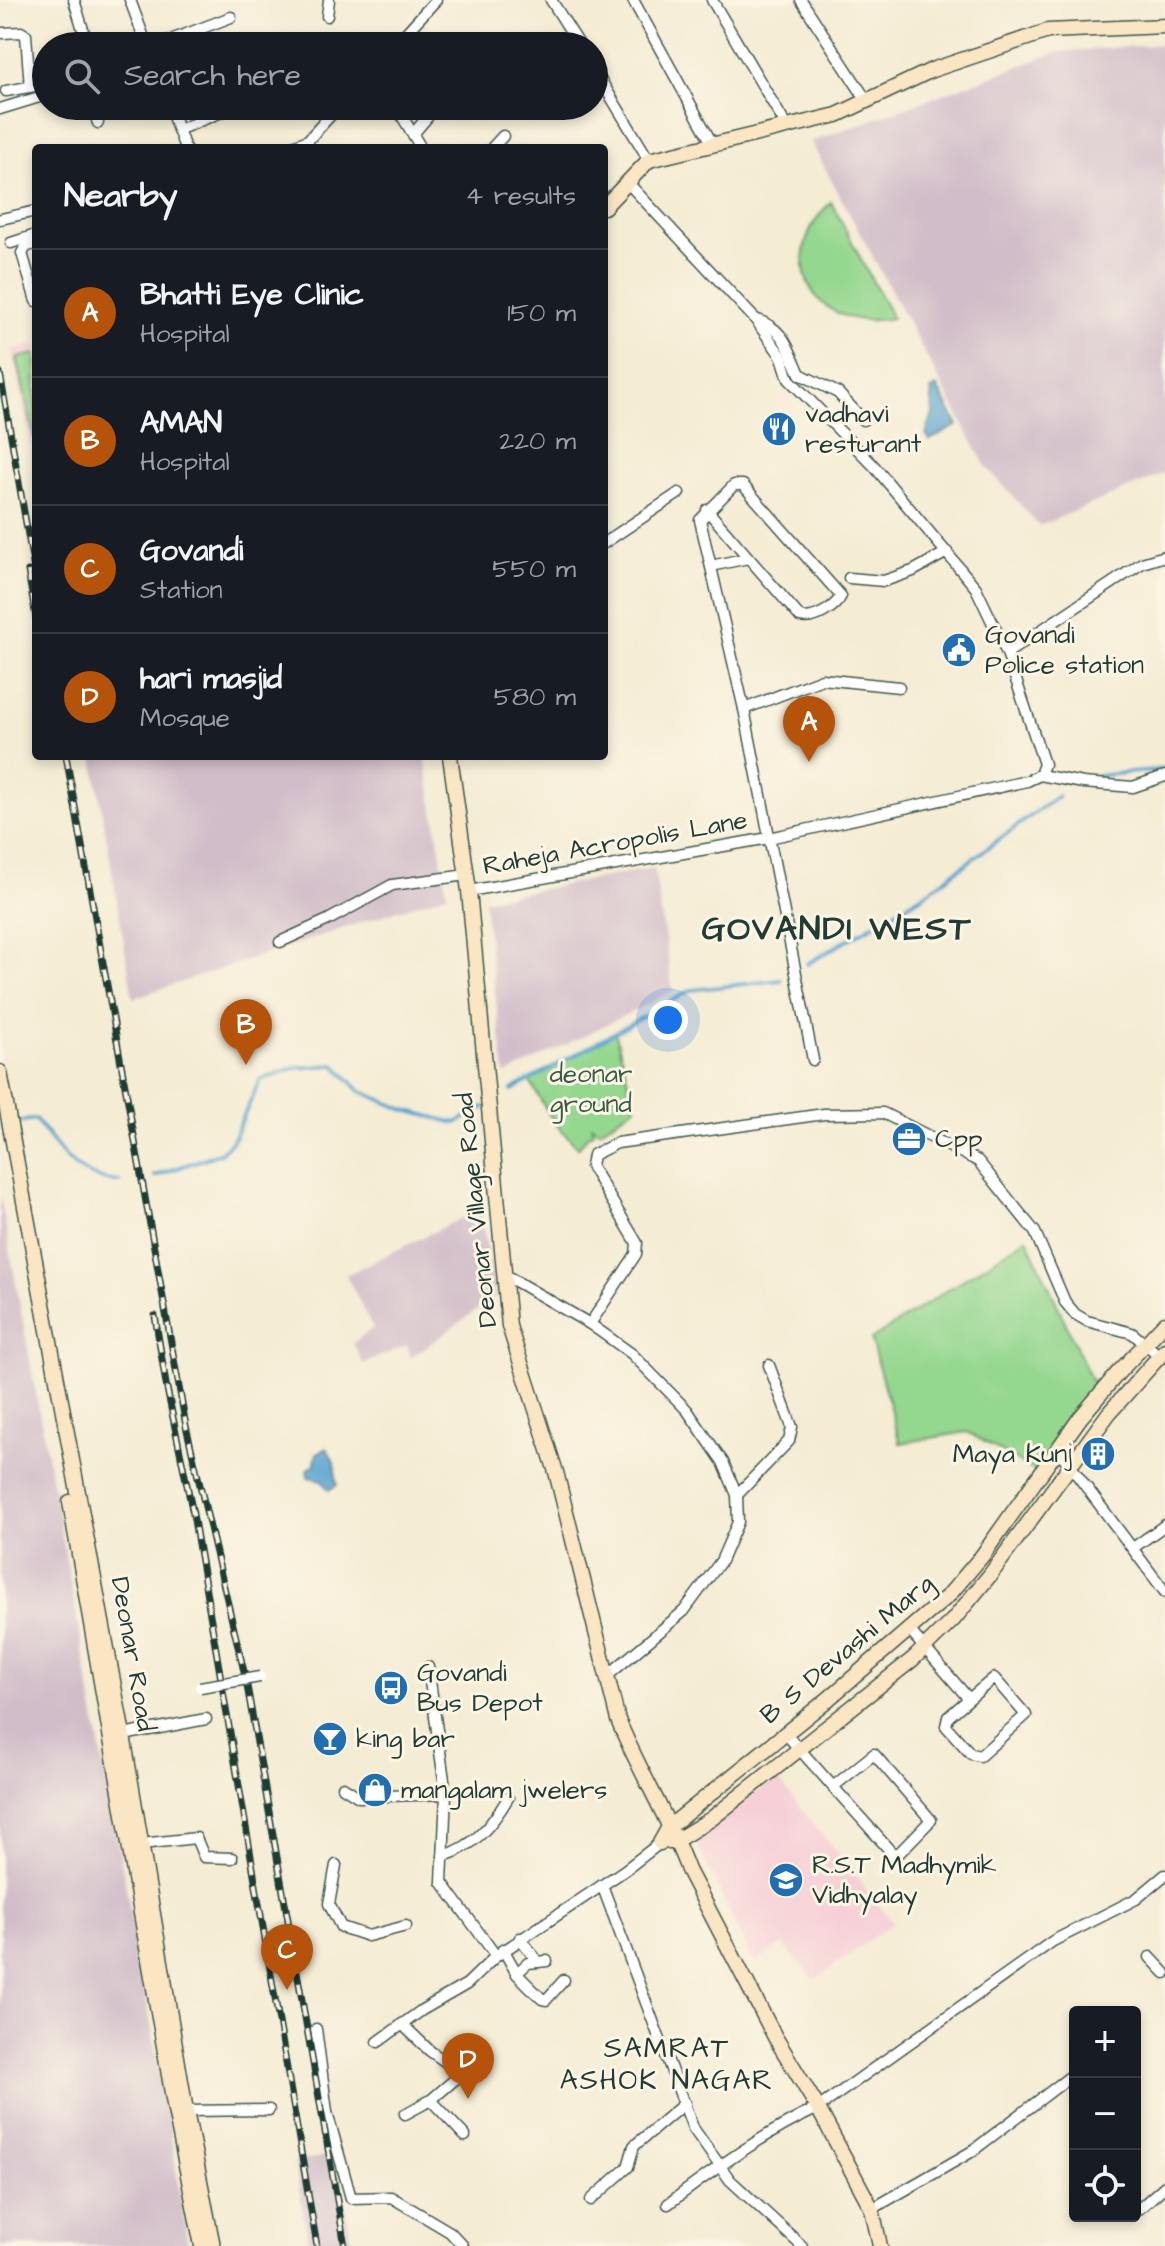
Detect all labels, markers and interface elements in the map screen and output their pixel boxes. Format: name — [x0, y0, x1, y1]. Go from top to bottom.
search box — [32, 32, 608, 120]
icon: search — [60, 54, 104, 98]
text: Search here — [124, 55, 301, 97]
text: Nearby — [64, 172, 178, 220]
text: 4 results — [466, 178, 576, 214]
text: Bhatti Eye Clinic — [140, 274, 364, 316]
text: A — [82, 295, 98, 331]
text: 150 m — [507, 295, 576, 331]
text: Hospital — [140, 316, 230, 352]
place label: vadhavi resturant — [805, 396, 922, 462]
text: AMAN — [140, 402, 222, 444]
restaurant icon: vadhavi resturant — [760, 410, 798, 448]
text: B — [81, 423, 99, 459]
text: 220 m — [499, 423, 576, 459]
text: Hospital — [140, 444, 230, 480]
text: Govandi — [140, 530, 243, 572]
text: C — [81, 551, 99, 587]
text: 550 m — [492, 551, 576, 587]
text: Station — [140, 572, 223, 608]
place label: Govandi Police station — [985, 617, 1144, 683]
public building icon: Govandi Police station — [940, 631, 978, 669]
text: hari masjid — [140, 658, 282, 700]
text: D — [82, 679, 98, 715]
text: 580 m — [494, 679, 576, 715]
pin: A — [783, 696, 835, 762]
text: Mosque — [140, 700, 230, 736]
street label: Raheja Acropolis Lane — [480, 802, 750, 884]
district label: GOVANDI WEST — [702, 905, 972, 953]
pin: B — [220, 999, 272, 1065]
your location — [648, 1000, 688, 1040]
park label: deonar ground — [550, 1056, 632, 1124]
street label: Deonar Village Road — [446, 1091, 508, 1329]
office icon: Cpp — [890, 1120, 928, 1158]
place label: Cpp — [935, 1121, 982, 1157]
building icon: Maya Kunj — [1079, 1435, 1117, 1473]
place label: Maya Kunj — [953, 1436, 1072, 1474]
street label: B S Devashi Marg — [753, 1566, 943, 1734]
street label: Deonar Road — [102, 1574, 164, 1734]
place label: Govandi Bus Depot — [417, 1655, 543, 1721]
bus stop icon: Govandi Bus Depot — [372, 1669, 410, 1707]
bar icon: king bar — [311, 1720, 349, 1758]
place label: king bar — [356, 1721, 455, 1759]
shop icon: mangalam jwelers — [356, 1771, 394, 1809]
place label: mangalam jwelers — [401, 1772, 607, 1810]
place label: R.S.T Madhymik Vidhyalay — [812, 1847, 997, 1915]
school or university icon: R.S.T Madhymik Vidhyalay — [767, 1861, 805, 1899]
pin: C — [261, 1924, 313, 1990]
map controls — [1069, 2006, 1141, 2222]
button: + — [1069, 2006, 1141, 2078]
district label: SAMRAT ASHOK NAGAR — [560, 2029, 774, 2100]
pin: D — [442, 2033, 494, 2099]
button: − — [1069, 2078, 1141, 2150]
button: locate — [1069, 2150, 1141, 2222]

